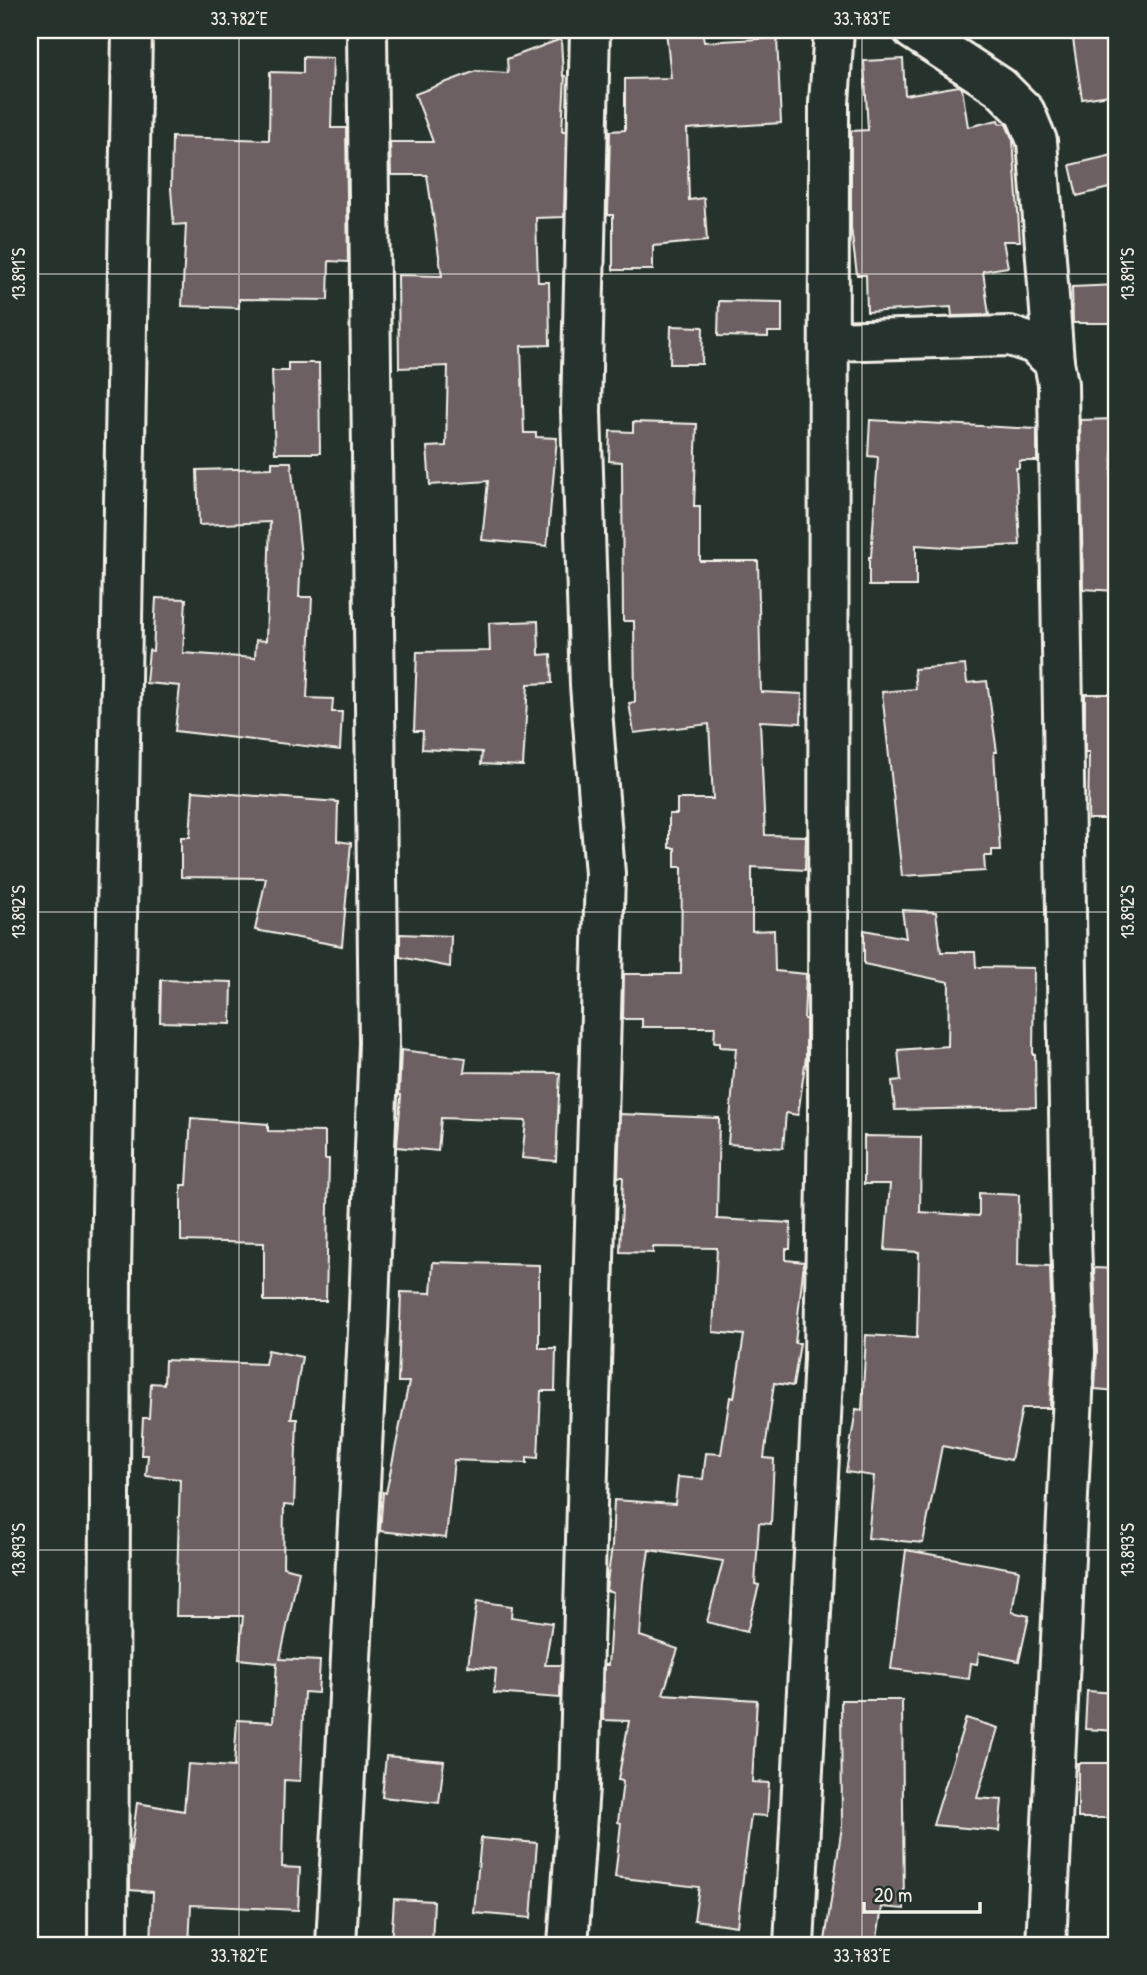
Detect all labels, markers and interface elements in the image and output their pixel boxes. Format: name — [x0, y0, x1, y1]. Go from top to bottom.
text: 33.782°E — [210, 6, 268, 31]
text: 33.783°E — [834, 6, 890, 31]
text: 13.891°S — [6, 248, 31, 300]
text: 13.891°S — [1115, 248, 1140, 300]
text: 13.892°S — [6, 885, 31, 939]
text: 13.892°S — [1115, 885, 1140, 939]
text: 13.893°S — [6, 1523, 31, 1577]
text: 13.893°S — [1115, 1523, 1140, 1577]
scale bar — [864, 1870, 979, 1914]
text: 20 m — [874, 1880, 912, 1909]
text: 33.782°E — [210, 1943, 268, 1968]
text: 33.783°E — [834, 1943, 890, 1968]

